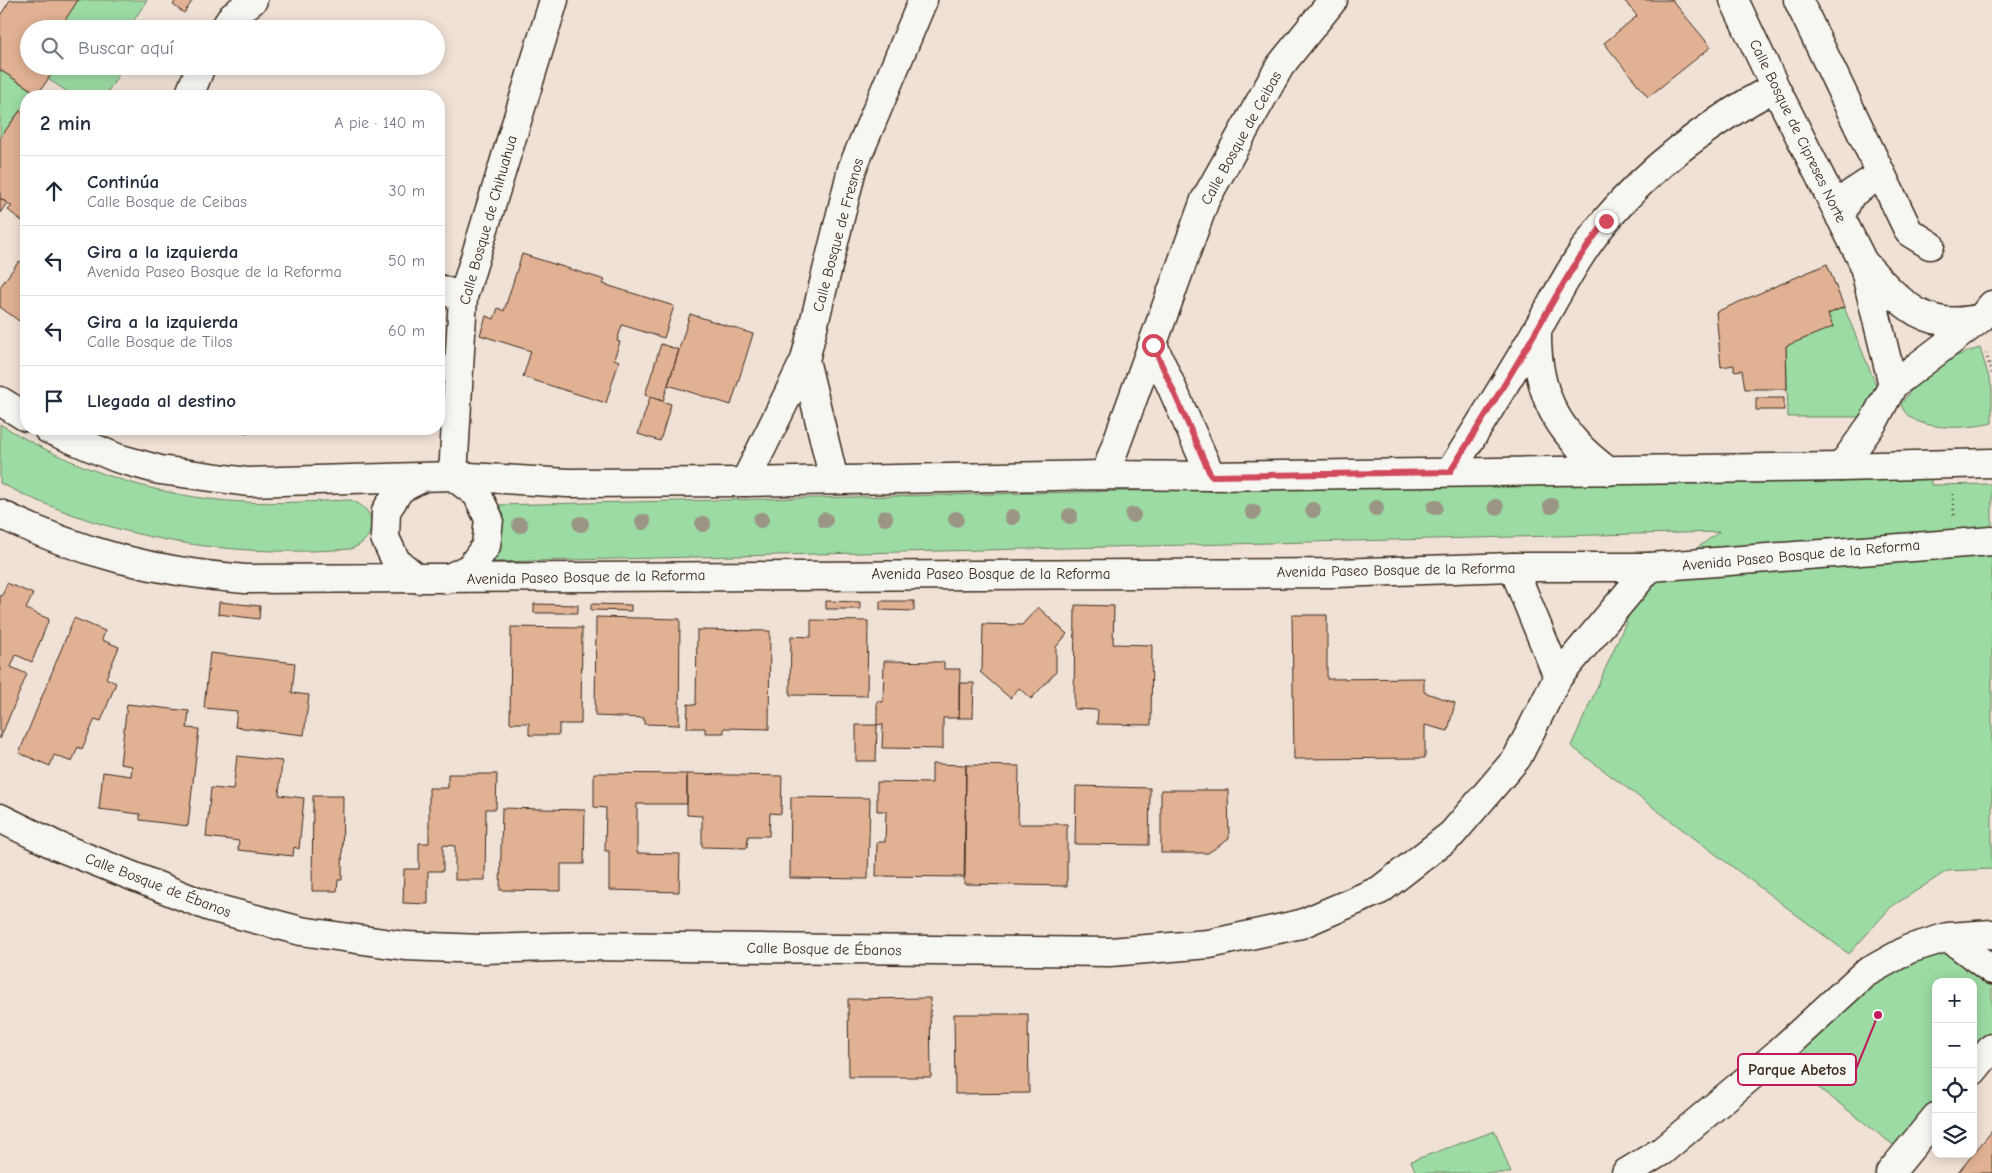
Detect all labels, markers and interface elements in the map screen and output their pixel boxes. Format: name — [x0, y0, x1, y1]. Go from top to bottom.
search box — [20, 20, 445, 75]
icon: search — [38, 34, 66, 62]
street label: Calle Bosque de Cipreses Norte — [1746, 36, 1850, 226]
text: Buscar aquí — [78, 37, 174, 59]
street label: Calle Bosque de Ceibas — [1197, 68, 1285, 208]
text: 2 min — [40, 111, 91, 135]
text: A pie · 140 m — [334, 114, 425, 132]
street label: Calle Bosque de Chihuahua — [455, 133, 521, 307]
street label: Calle Bosque de Fresnos — [809, 156, 867, 314]
text: Continúa — [87, 171, 159, 193]
icon: ahead — [40, 177, 68, 205]
text: 30 m — [389, 182, 425, 200]
text: Calle Bosque de Ceibas — [87, 193, 247, 211]
route end — [1595, 210, 1618, 233]
text: Gira a la izquierda — [87, 241, 238, 263]
icon: left — [40, 247, 68, 275]
text: 50 m — [388, 252, 425, 270]
text: Avenida Paseo Bosque de la Reforma — [87, 263, 342, 281]
text: Gira a la izquierda — [87, 311, 238, 333]
icon: left — [40, 317, 68, 345]
text: 60 m — [388, 322, 425, 340]
text: Calle Bosque de Tilos — [87, 333, 232, 351]
route start — [1142, 334, 1165, 357]
icon: arrive — [40, 387, 68, 415]
text: Llegada al destino — [87, 390, 236, 412]
street label: Avenida Paseo Bosque de la Reforma — [1681, 536, 1921, 574]
street label: Avenida Paseo Bosque de la Reforma — [1276, 559, 1516, 581]
street label: Avenida Paseo Bosque de la Reforma — [872, 565, 1110, 583]
street label: Avenida Paseo Bosque de la Reforma — [466, 566, 706, 588]
street label: Calle Bosque de Ébanos — [82, 848, 234, 921]
street label: Calle Bosque de Ébanos — [746, 938, 902, 959]
map controls — [1932, 978, 1977, 1158]
button: + — [1932, 978, 1977, 1023]
button: − — [1932, 1023, 1977, 1068]
callout: Parque Abetos — [1738, 1054, 1856, 1085]
text: Parque Abetos — [1748, 1061, 1846, 1079]
button: locate — [1932, 1068, 1977, 1113]
button: layers — [1932, 1113, 1977, 1158]

